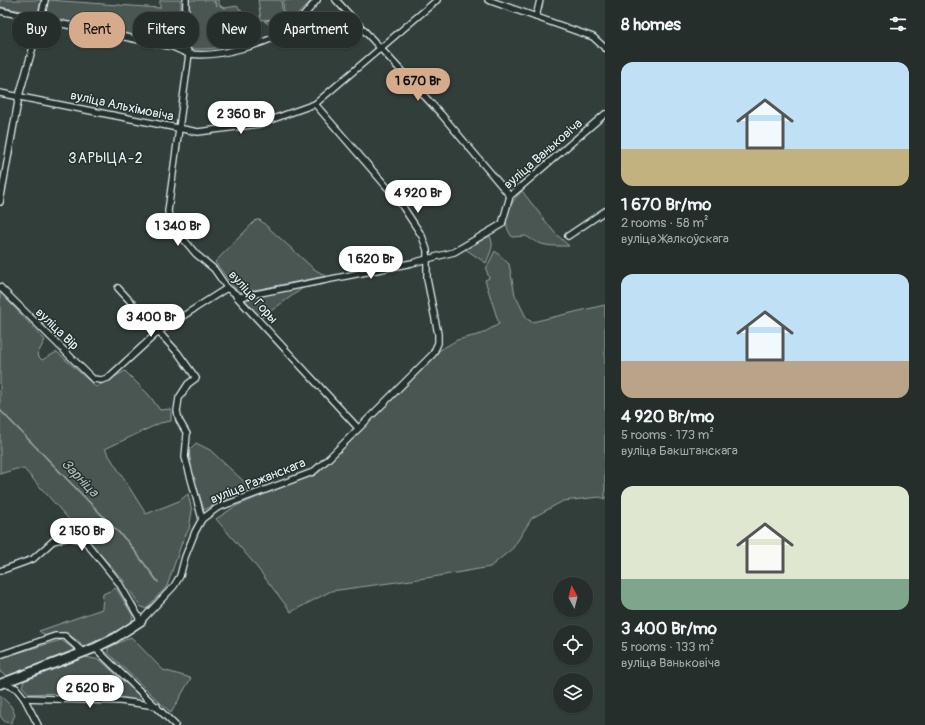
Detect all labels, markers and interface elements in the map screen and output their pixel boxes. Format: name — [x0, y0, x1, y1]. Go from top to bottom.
chip: Buy — [12, 12, 61, 48]
chip: Rent — [69, 12, 125, 48]
chip: Filters — [133, 12, 199, 48]
chip: New — [207, 12, 261, 48]
chip: Apartment — [269, 12, 362, 48]
icon: filters — [887, 13, 909, 35]
text: 8 homes — [621, 14, 681, 35]
pin: 1 670 Br — [377, 68, 459, 102]
text: 1 670 Br — [395, 73, 441, 89]
street label: вуліца Альхімовіча — [69, 87, 175, 125]
icon: home — [729, 88, 801, 160]
pin: 2 360 Br — [200, 101, 282, 135]
text: 2 360 Br — [217, 106, 265, 122]
street label: вуліца Ваньковіча — [500, 115, 586, 193]
district label: ЗАРЫЦА-2 — [68, 150, 144, 167]
pin: 4 920 Br — [377, 180, 459, 214]
text: 4 920 Br — [394, 185, 442, 201]
text: 1 670 Br/mo — [621, 194, 711, 215]
pin: 1 340 Br — [137, 213, 219, 247]
text: 2 rooms · 58 m² — [621, 215, 708, 231]
text: 1 340 Br — [155, 218, 201, 234]
text: вуліца Жалкоўскага — [621, 231, 729, 247]
pin: 1 620 Br — [330, 246, 412, 280]
text: 1 620 Br — [348, 251, 394, 267]
street label: вуліца Горы — [225, 267, 281, 327]
icon: home — [729, 300, 801, 372]
pin: 3 400 Br — [110, 304, 192, 338]
street label: вуліца Вір — [32, 305, 82, 353]
text: 3 400 Br — [126, 309, 176, 325]
text: 4 920 Br/mo — [621, 406, 714, 427]
text: 5 rooms · 173 m² — [621, 427, 714, 443]
text: вуліца Бакштанскага — [621, 443, 738, 459]
water label: Зарніца — [58, 455, 103, 502]
street label: вуліца Ражанскага — [208, 455, 308, 507]
icon: home — [729, 512, 801, 584]
pin: 2 150 Br — [41, 518, 123, 552]
text: 2 150 Br — [59, 523, 105, 539]
north arrow — [553, 577, 593, 617]
map controls — [553, 577, 593, 713]
text: 3 400 Br/mo — [621, 618, 717, 639]
button: locate — [553, 625, 593, 665]
text: 5 rooms · 133 m² — [621, 639, 714, 655]
text: вуліца Ваньковіча — [621, 655, 720, 671]
button: layers — [553, 673, 593, 713]
pin: 2 620 Br — [49, 675, 131, 709]
text: 2 620 Br — [66, 680, 114, 696]

